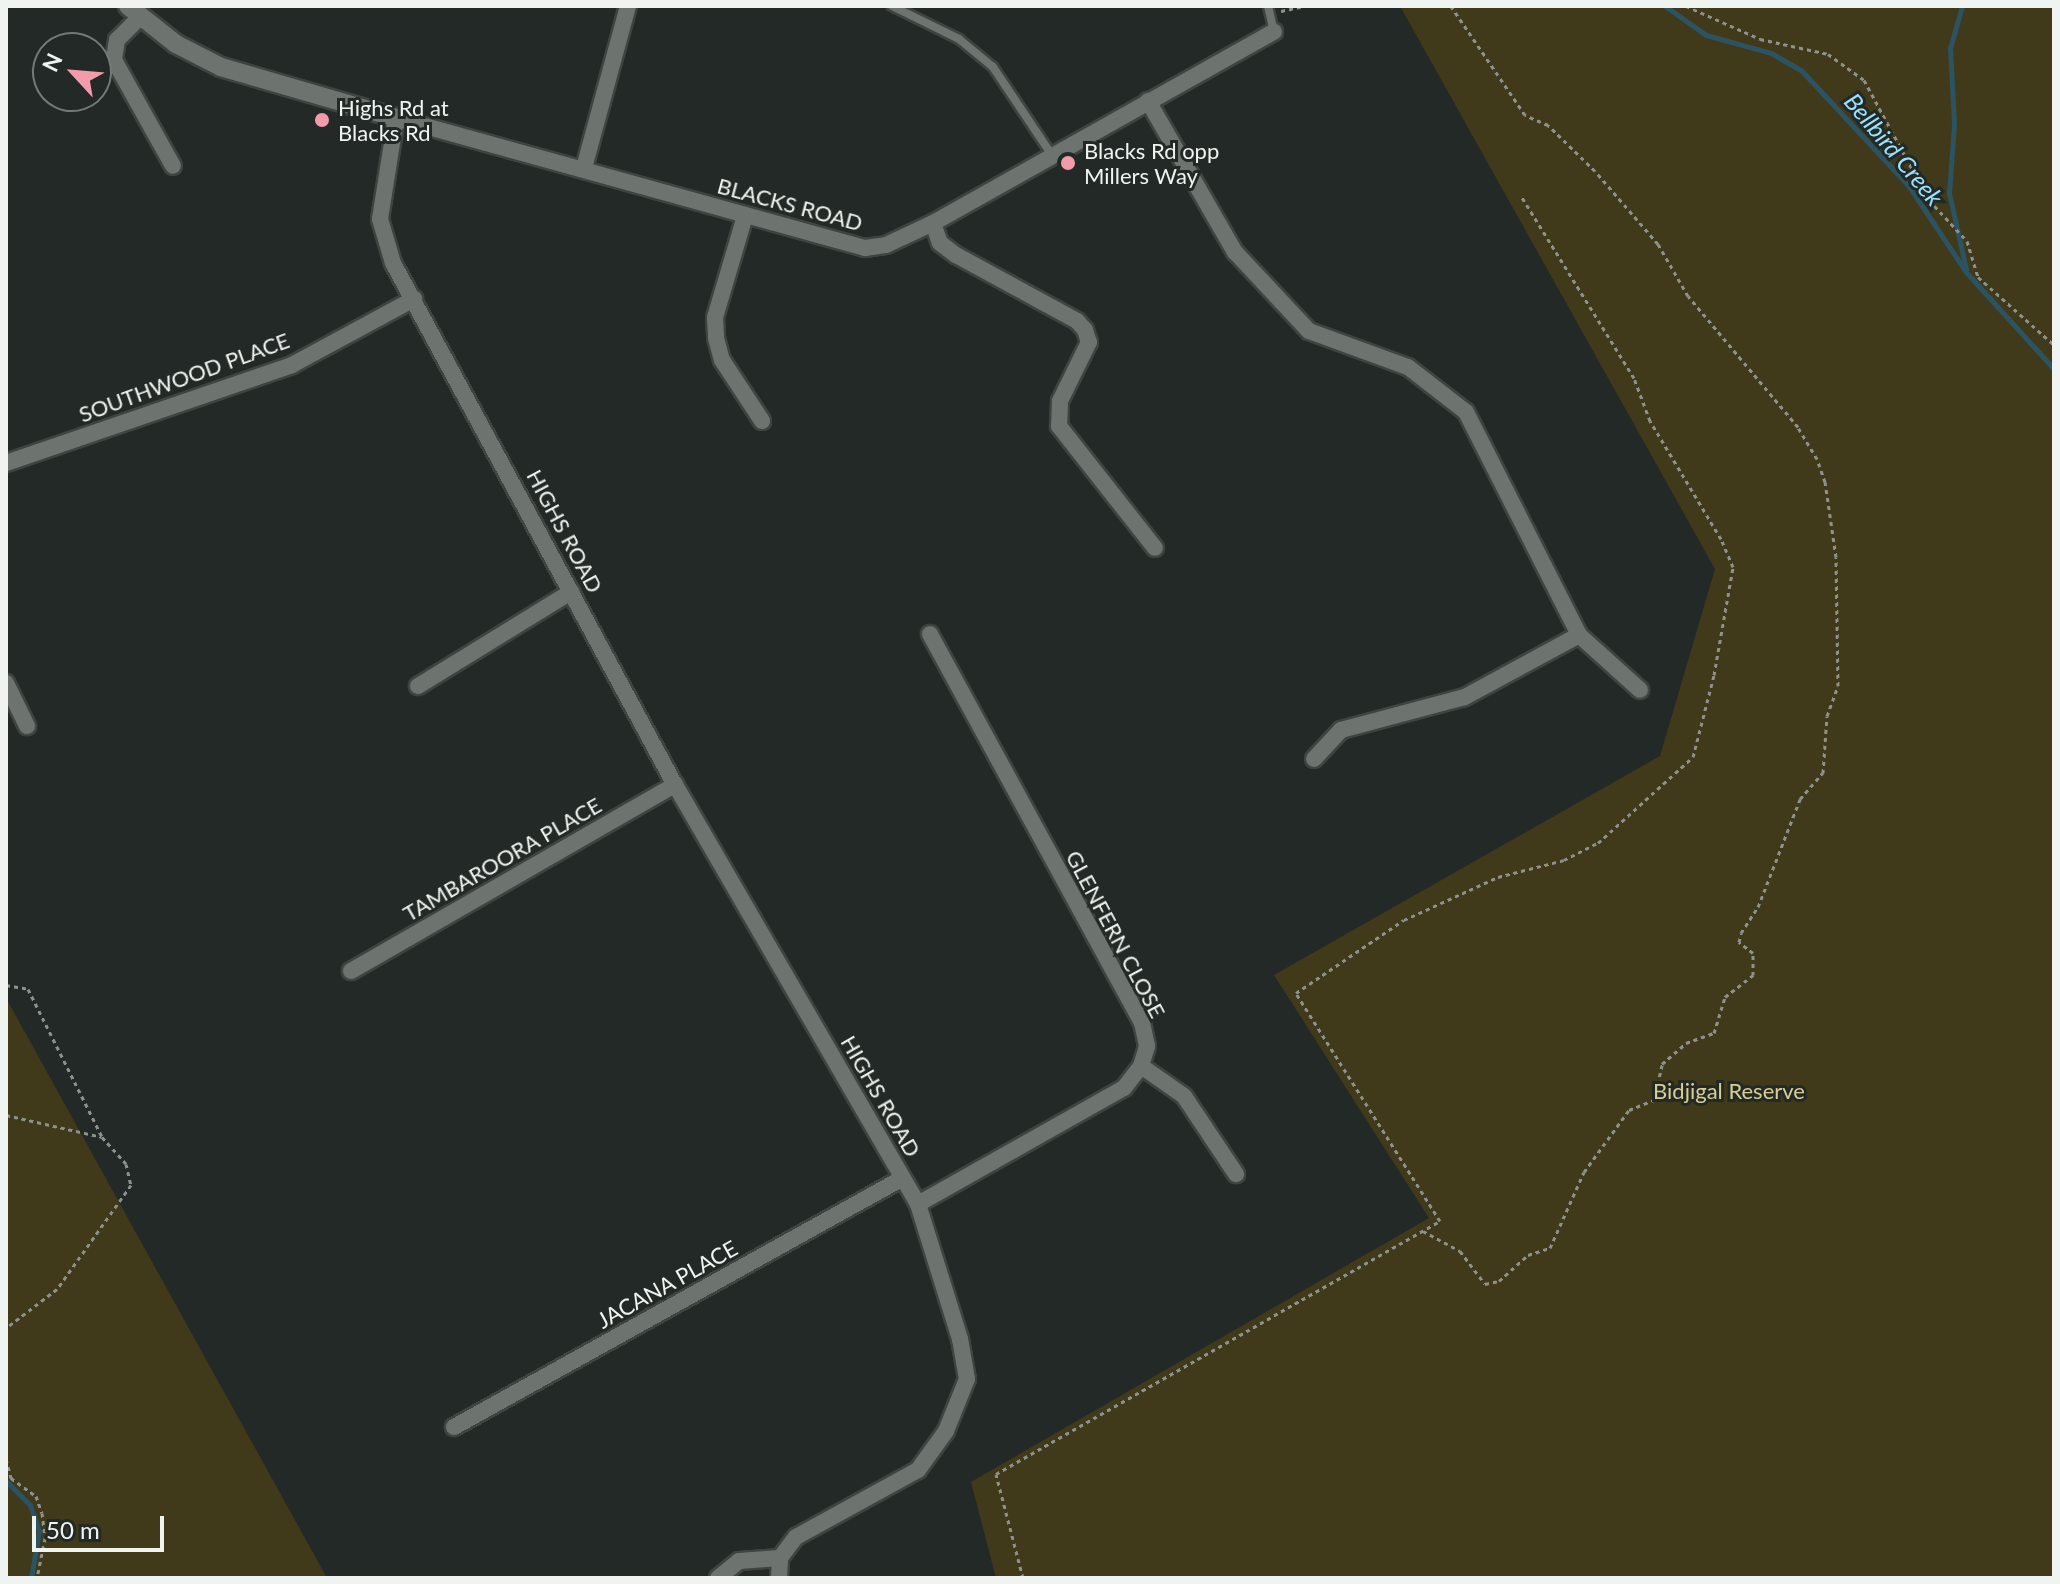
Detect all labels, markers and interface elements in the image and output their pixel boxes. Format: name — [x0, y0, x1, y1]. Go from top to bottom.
north arrow — [32, 32, 112, 112]
text: N — [36, 49, 68, 76]
water label: Bellbird Creek — [1839, 87, 1949, 211]
place label: Highs Rd at Blacks Rd — [338, 94, 449, 146]
marker: Highs Rd at Blacks Rd — [313, 111, 331, 129]
place label: Blacks Rd opp Millers Way — [1084, 137, 1219, 188]
marker: Blacks Rd opp Millers Way — [1059, 154, 1077, 172]
street label: BLACKS ROAD — [714, 172, 866, 236]
street label: SOUTHWOOD PLACE — [75, 327, 293, 427]
street label: HIGHS ROAD — [521, 465, 609, 597]
street label: TAMBAROORA PLACE — [398, 791, 606, 927]
street label: GLENFERN CLOSE — [1061, 846, 1171, 1022]
street label: HIGHS ROAD — [836, 1031, 926, 1161]
park label: Bidjigal Reserve — [1653, 1078, 1805, 1104]
street label: JACANA PLACE — [592, 1234, 742, 1334]
scale bar — [36, 1500, 168, 1550]
text: 50 m — [46, 1515, 100, 1544]

